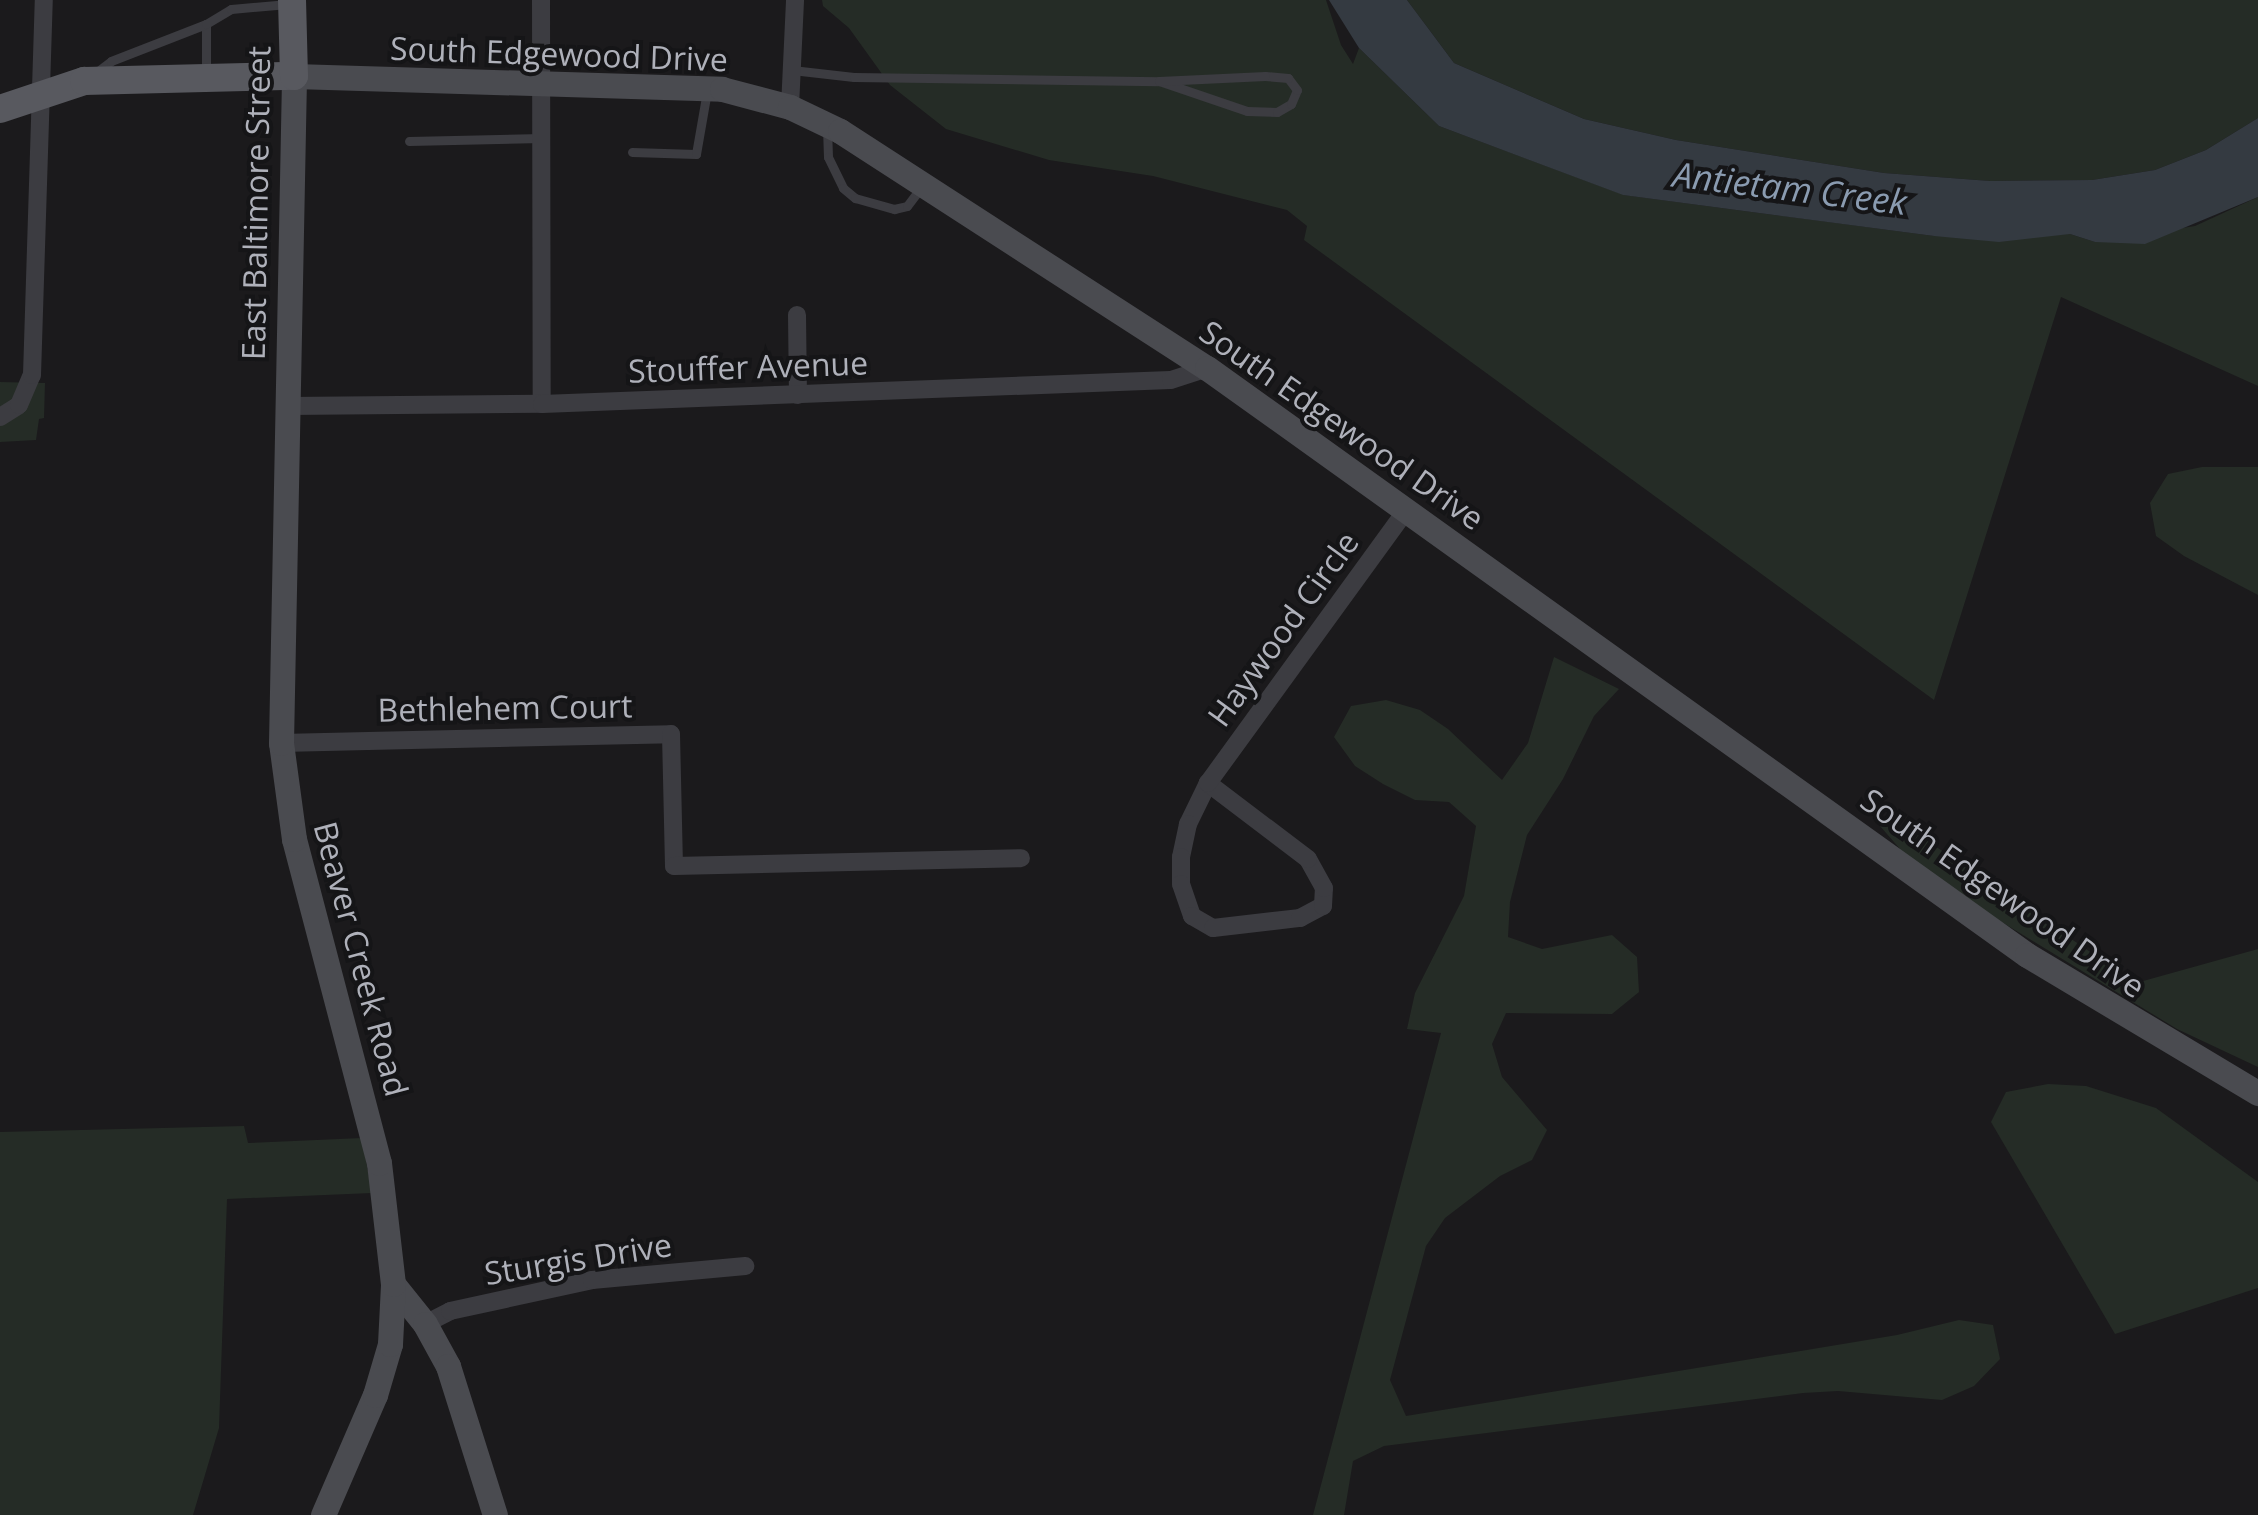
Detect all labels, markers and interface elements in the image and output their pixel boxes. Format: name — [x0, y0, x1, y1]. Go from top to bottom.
street label: South Edgewood Drive — [389, 29, 729, 79]
street label: East Baltimore Street — [234, 46, 278, 360]
water label: Antietam Creek — [1671, 153, 1909, 223]
street label: South Edgewood Drive — [1193, 312, 1491, 538]
street label: Stouffer Avenue — [627, 344, 869, 390]
street label: Haywood Circle — [1199, 524, 1367, 734]
street label: Bethlehem Court — [377, 687, 633, 729]
street label: South Edgewood Drive — [1854, 780, 2152, 1006]
street label: Beaver Creek Road — [306, 818, 416, 1100]
street label: Sturgis Drive — [482, 1225, 674, 1293]

